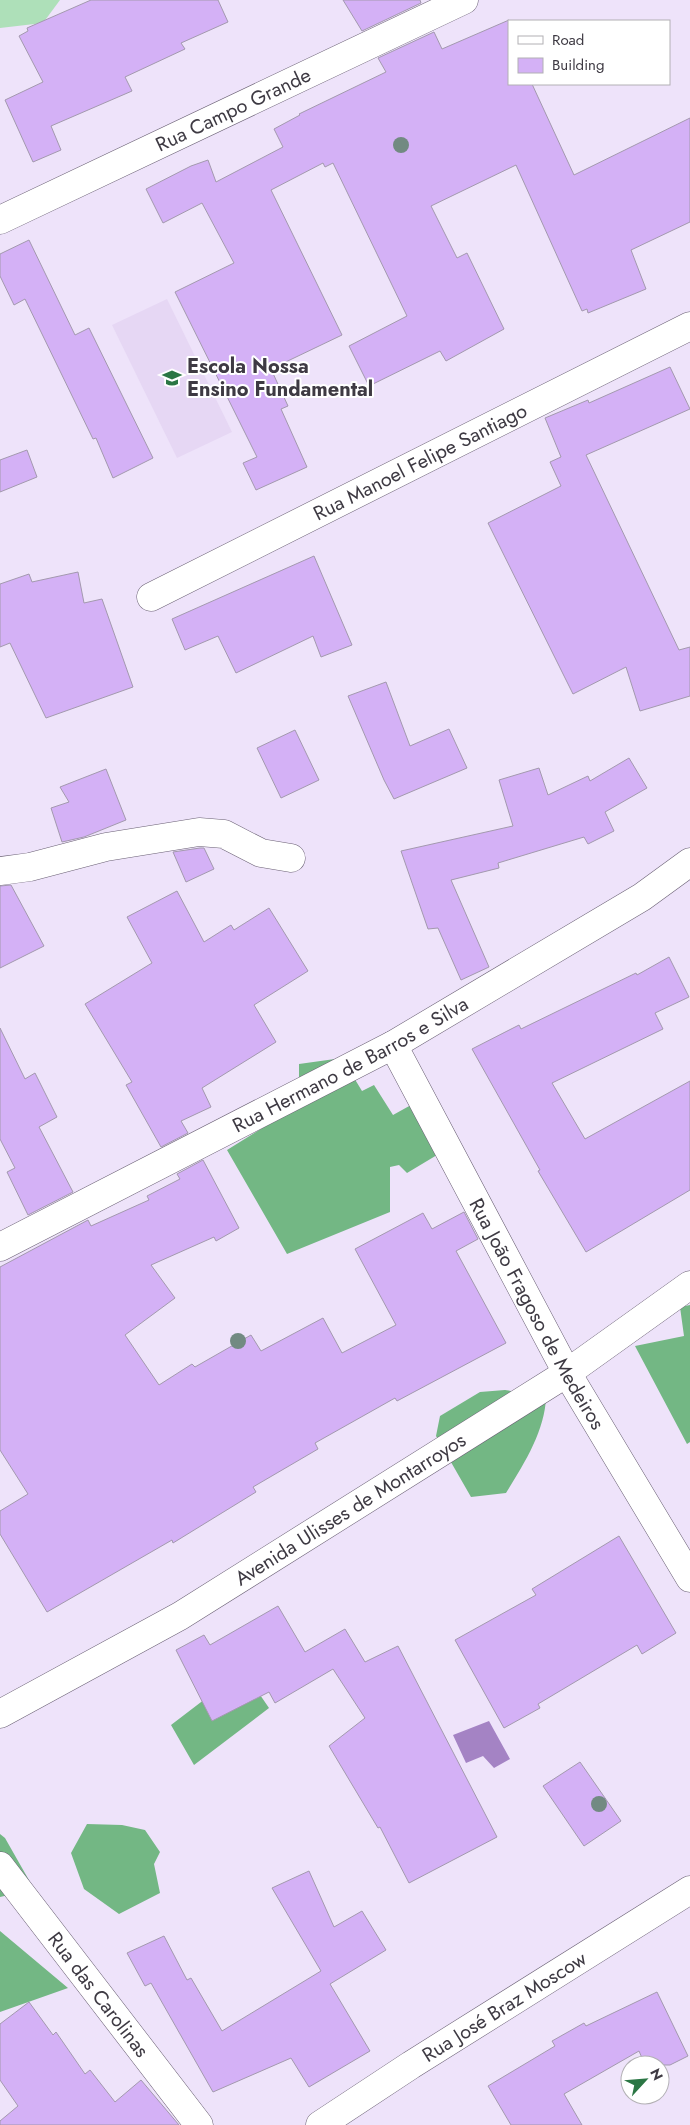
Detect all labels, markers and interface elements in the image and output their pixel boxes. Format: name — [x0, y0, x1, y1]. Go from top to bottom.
legend — [508, 20, 670, 85]
text: Road — [552, 29, 584, 51]
text: Building — [552, 54, 604, 76]
street label: Rua Campo Grande — [151, 61, 316, 159]
place label: Escola Nossa Ensino Fundamental — [187, 352, 373, 404]
school or university icon: Escola Nossa Ensino Fundamental — [161, 367, 183, 389]
street label: Rua Manoel Felipe Santiago — [308, 396, 532, 528]
street label: Rua Hermano de Barros e Silva — [228, 989, 474, 1140]
street label: Rua João Fragoso de Medeiros — [462, 1193, 612, 1435]
street label: Avenida Ulisses de Montarroyos — [229, 1426, 472, 1593]
street label: Rua das Carolinas — [41, 1926, 156, 2064]
street label: Rua José Braz Moscow — [417, 1944, 593, 2070]
north arrow — [620, 2055, 670, 2105]
text: N — [645, 2065, 668, 2084]

